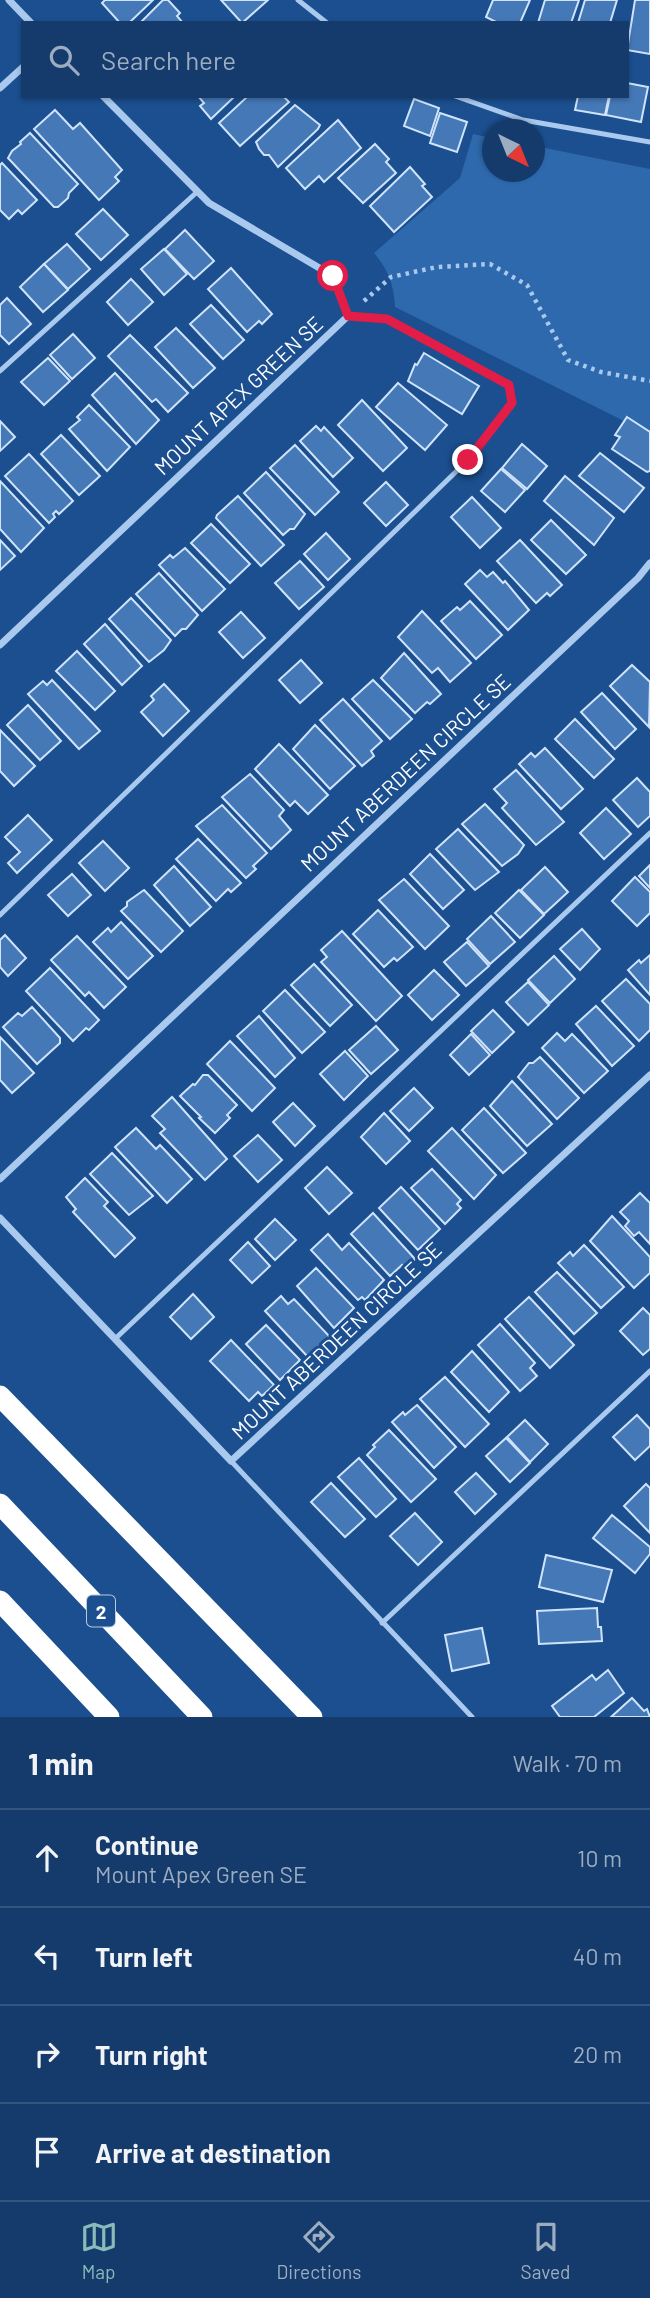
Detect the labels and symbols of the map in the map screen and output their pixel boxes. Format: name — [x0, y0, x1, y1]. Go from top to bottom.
north arrow — [482, 119, 545, 182]
route start — [317, 260, 348, 291]
street label: MOUNT APEX GREEN SE — [149, 311, 327, 479]
route end — [452, 444, 483, 475]
street label: MOUNT ABERDEEN CIRCLE SE — [295, 668, 515, 876]
street label: MOUNT ABERDEEN CIRCLE SE — [226, 1236, 446, 1444]
road number: 2 — [87, 1596, 115, 1626]

